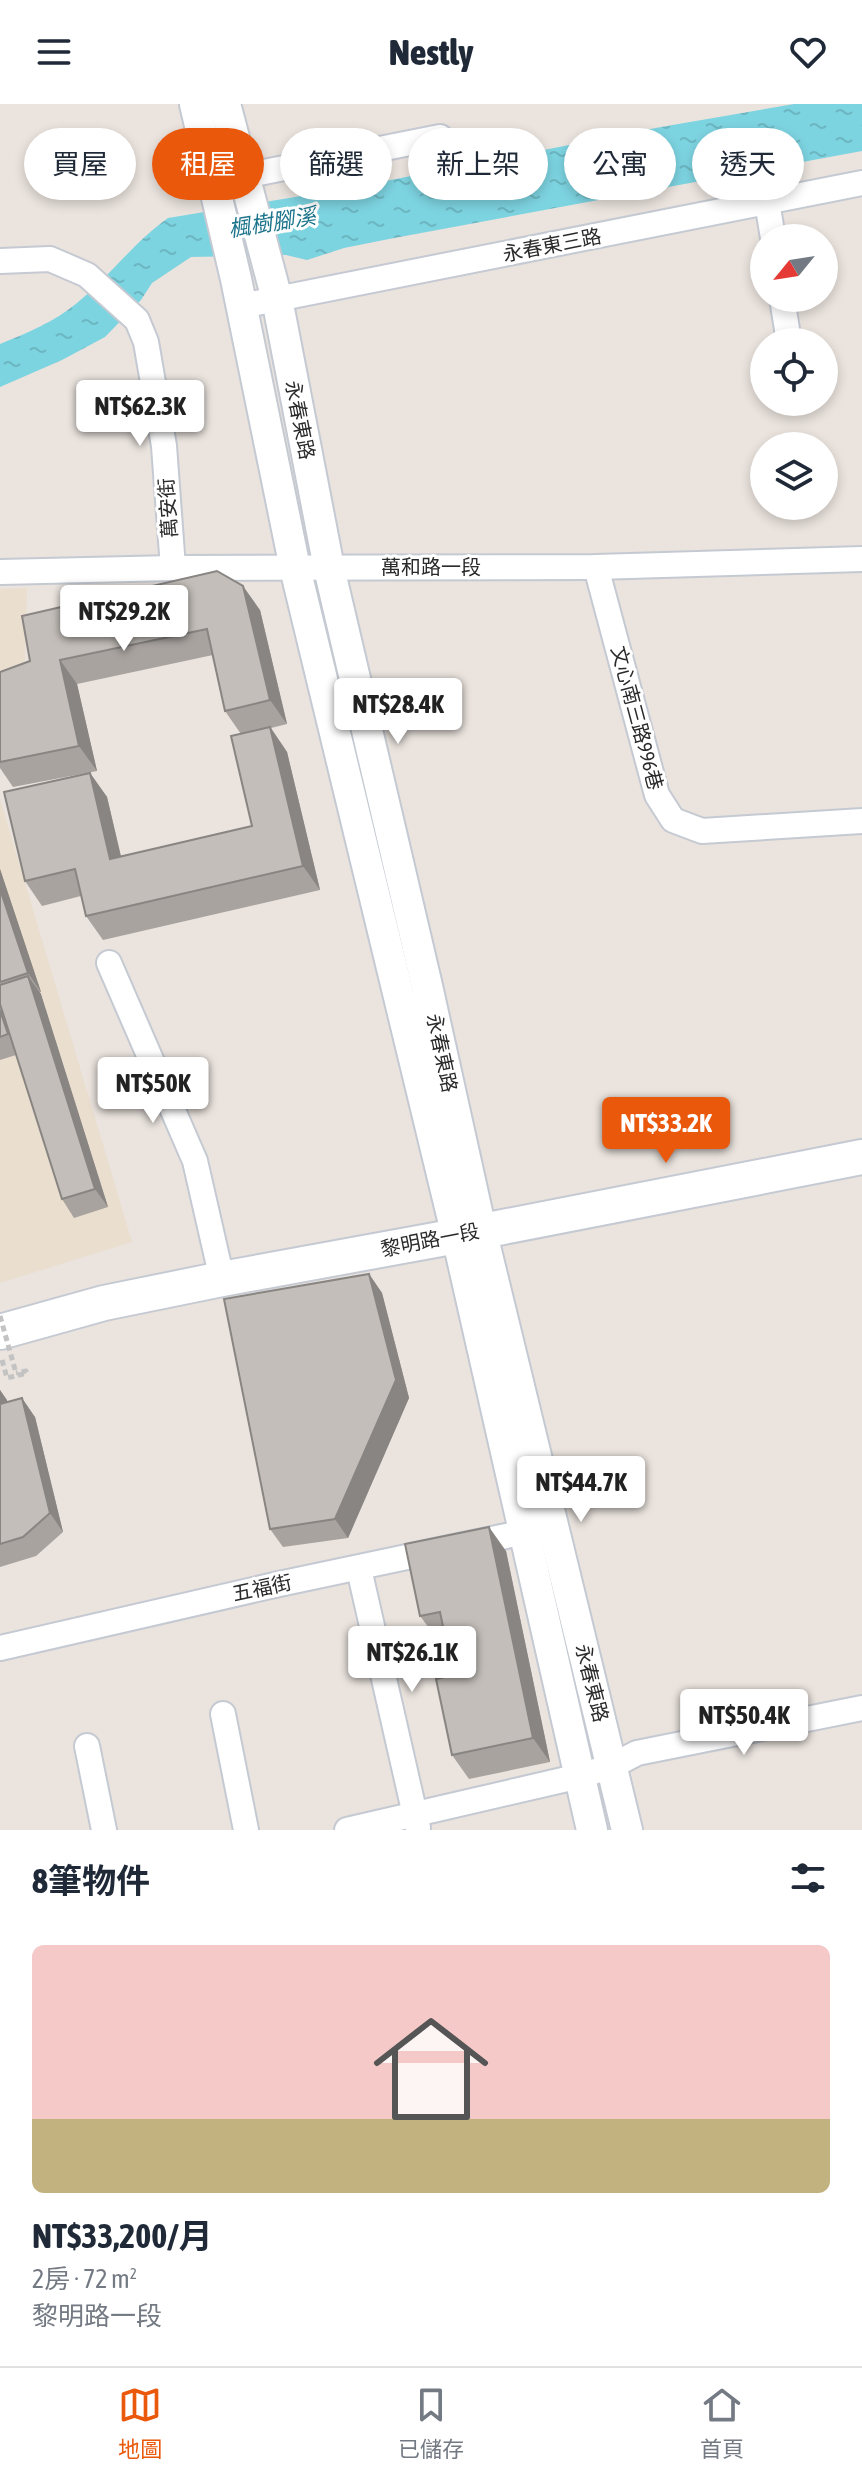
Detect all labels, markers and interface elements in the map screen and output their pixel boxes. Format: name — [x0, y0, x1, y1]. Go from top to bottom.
icon: menu — [32, 30, 76, 74]
icon: heart — [786, 30, 830, 74]
text: Nestly — [389, 31, 473, 73]
chip: 買屋 — [24, 128, 136, 200]
chip: 租屋 — [152, 128, 264, 200]
chip: 篩選 — [280, 128, 392, 200]
chip: 新上架 — [408, 128, 548, 200]
chip: 公寓 — [564, 128, 676, 200]
chip: 透天 — [692, 128, 804, 200]
water label: 楓樹腳溪 — [227, 202, 320, 242]
street label: 永春東三路 — [501, 224, 603, 265]
north arrow — [750, 224, 838, 312]
map controls — [750, 224, 838, 520]
button: locate — [750, 328, 838, 416]
street label: 永春東路 — [282, 378, 319, 461]
pin: NT$62.3K — [57, 380, 223, 448]
text: NT$62.3K — [94, 391, 186, 421]
button: layers — [750, 432, 838, 520]
street label: 萬安街 — [154, 477, 181, 539]
street label: 萬和路一段 — [381, 555, 481, 578]
pin: NT$29.2K — [41, 585, 207, 653]
text: NT$29.2K — [78, 596, 170, 626]
street label: 文心南三路996巷 — [607, 643, 668, 792]
pin: NT$28.4K — [315, 678, 481, 746]
text: NT$28.4K — [352, 689, 444, 719]
street label: 永春東路 — [423, 1011, 462, 1094]
pin: NT$50K — [88, 1057, 218, 1125]
text: NT$50K — [116, 1068, 190, 1098]
pin: NT$33.2K — [583, 1097, 749, 1165]
text: NT$33.2K — [620, 1108, 712, 1138]
street label: 黎明路一段 — [379, 1219, 481, 1260]
pin: NT$44.7K — [498, 1456, 664, 1524]
text: NT$44.7K — [535, 1467, 627, 1497]
street label: 五福街 — [230, 1570, 294, 1605]
pin: NT$26.1K — [329, 1626, 495, 1694]
text: NT$26.1K — [366, 1637, 458, 1667]
street label: 永春東路 — [572, 1641, 613, 1724]
pin: NT$50.4K — [661, 1689, 827, 1757]
text: NT$50.4K — [698, 1700, 790, 1730]
icon: filters — [786, 1856, 830, 1900]
text: 8筆物件 — [32, 1861, 150, 1900]
icon: home — [359, 1997, 503, 2141]
text: NT$33,200/月 — [32, 2216, 213, 2255]
text: 2房 · 72 m² — [32, 2264, 137, 2294]
text: 黎明路一段 — [32, 2301, 162, 2331]
tab: 地圖 — [118, 2383, 162, 2463]
tab: 已儲存 — [398, 2383, 464, 2463]
tab: 首頁 — [700, 2383, 744, 2463]

